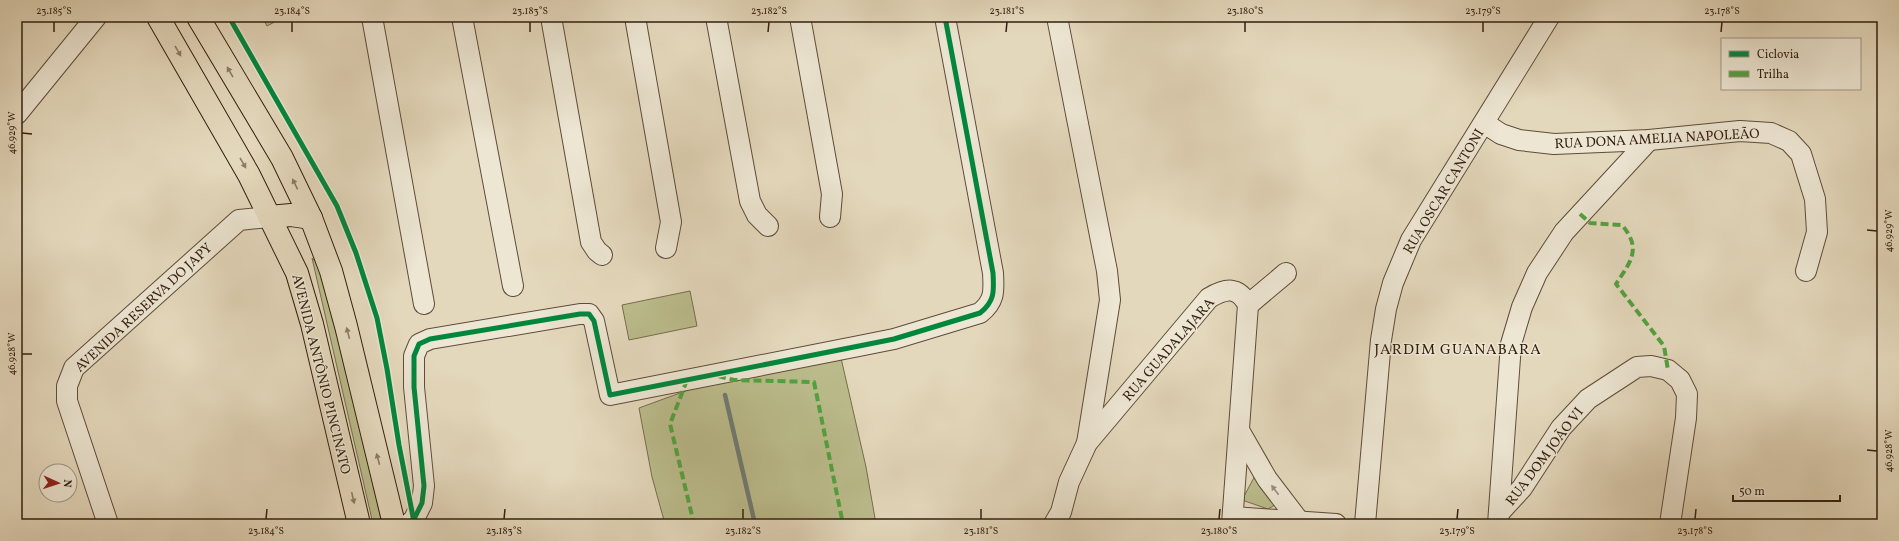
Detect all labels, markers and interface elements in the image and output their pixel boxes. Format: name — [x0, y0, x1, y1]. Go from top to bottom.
text: 23.185°S — [36, 4, 72, 18]
text: 23.184°S — [274, 4, 310, 18]
text: 23.183°S — [512, 4, 548, 18]
text: 23.182°S — [751, 4, 787, 18]
text: 23.181°S — [990, 4, 1024, 18]
text: 23.180°S — [1227, 4, 1263, 18]
text: 23.179°S — [1465, 4, 1501, 18]
text: 23.178°S — [1704, 4, 1740, 18]
legend — [1721, 38, 1861, 90]
one-way arrow — [174, 46, 182, 56]
text: Ciclovia — [1757, 47, 1799, 63]
one-way arrow — [226, 66, 233, 78]
text: Trilha — [1757, 67, 1789, 83]
text: 46.929°W — [5, 111, 19, 155]
street label: RUA DONA AMELIA NAPOLEÃO — [1554, 125, 1760, 154]
street label: RUA OSCAR CANTONI — [1399, 126, 1489, 258]
one-way arrow — [239, 157, 246, 169]
one-way arrow — [291, 179, 298, 190]
text: 46.929°W — [1882, 209, 1896, 253]
street label: AVENIDA RESERVA DO JAPY — [71, 239, 217, 377]
street label: AVENIDA ANTÔNIO PINCINATO — [286, 272, 355, 476]
street label: RUA GUADALAJARA — [1119, 294, 1220, 406]
one-way arrow — [345, 326, 351, 338]
text: 46.928°W — [5, 332, 19, 376]
district label: JARDIM GUANABARA — [1374, 340, 1542, 361]
street label: RUA DOM JOÃO VI — [1502, 404, 1589, 510]
text: 46.928°W — [1882, 429, 1896, 473]
one-way arrow — [375, 453, 381, 465]
north arrow — [38, 463, 78, 503]
scale bar — [1733, 477, 1840, 503]
text: N — [59, 479, 74, 488]
one-way arrow — [1271, 484, 1280, 495]
text: 50 m — [1739, 484, 1765, 500]
one-way arrow — [351, 491, 357, 504]
text: 23.184°S — [248, 524, 284, 538]
text: 23.183°S — [486, 524, 522, 538]
text: 23.182°S — [725, 524, 761, 538]
text: 23.181°S — [964, 524, 998, 538]
text: 23.180°S — [1201, 524, 1237, 538]
text: 23.179°S — [1439, 524, 1475, 538]
text: 23.178°S — [1677, 524, 1713, 538]

